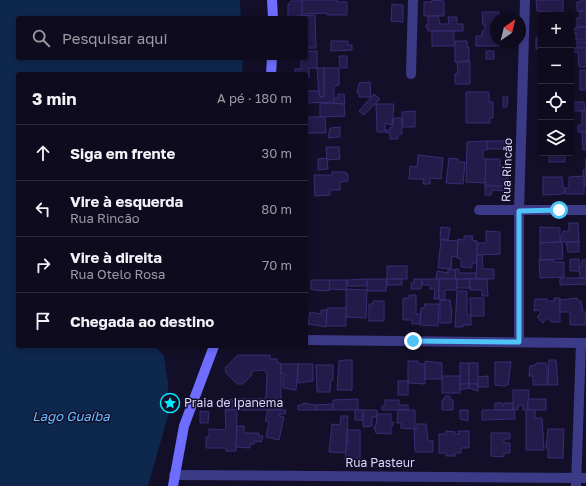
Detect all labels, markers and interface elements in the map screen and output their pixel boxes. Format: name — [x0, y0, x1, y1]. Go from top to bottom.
north arrow — [490, 12, 526, 48]
map controls — [538, 12, 574, 156]
button: + — [538, 12, 574, 48]
search box — [16, 16, 308, 60]
icon: search — [30, 27, 52, 49]
text: Pesquisar aqui — [62, 29, 167, 47]
button: − — [538, 48, 574, 84]
button: locate — [538, 84, 574, 120]
text: 3 min — [32, 88, 76, 109]
text: A pé · 180 m — [217, 90, 292, 106]
button: layers — [538, 120, 574, 156]
street label: Rua Rincão — [498, 138, 515, 202]
icon: ahead — [32, 142, 54, 164]
text: Siga em frente — [70, 144, 175, 162]
text: 30 m — [262, 145, 292, 161]
text: Vire à esquerda — [70, 192, 183, 210]
icon: left — [32, 198, 54, 220]
text: 80 m — [261, 201, 292, 217]
route start — [550, 201, 568, 219]
text: Rua Rincão — [70, 210, 140, 226]
text: Vire à direita — [70, 248, 162, 266]
icon: right — [32, 254, 54, 276]
text: 70 m — [262, 257, 292, 273]
text: Rua Otelo Rosa — [70, 266, 165, 282]
icon: arrive — [32, 310, 54, 332]
text: Chegada ao destino — [70, 312, 214, 330]
route end — [404, 332, 422, 350]
place icon: Praia de Ipanema — [159, 392, 181, 414]
place label: Praia de Ipanema — [184, 395, 283, 410]
water label: Lago Guaíba — [32, 408, 110, 424]
street label: Rua Pasteur — [345, 455, 415, 470]

